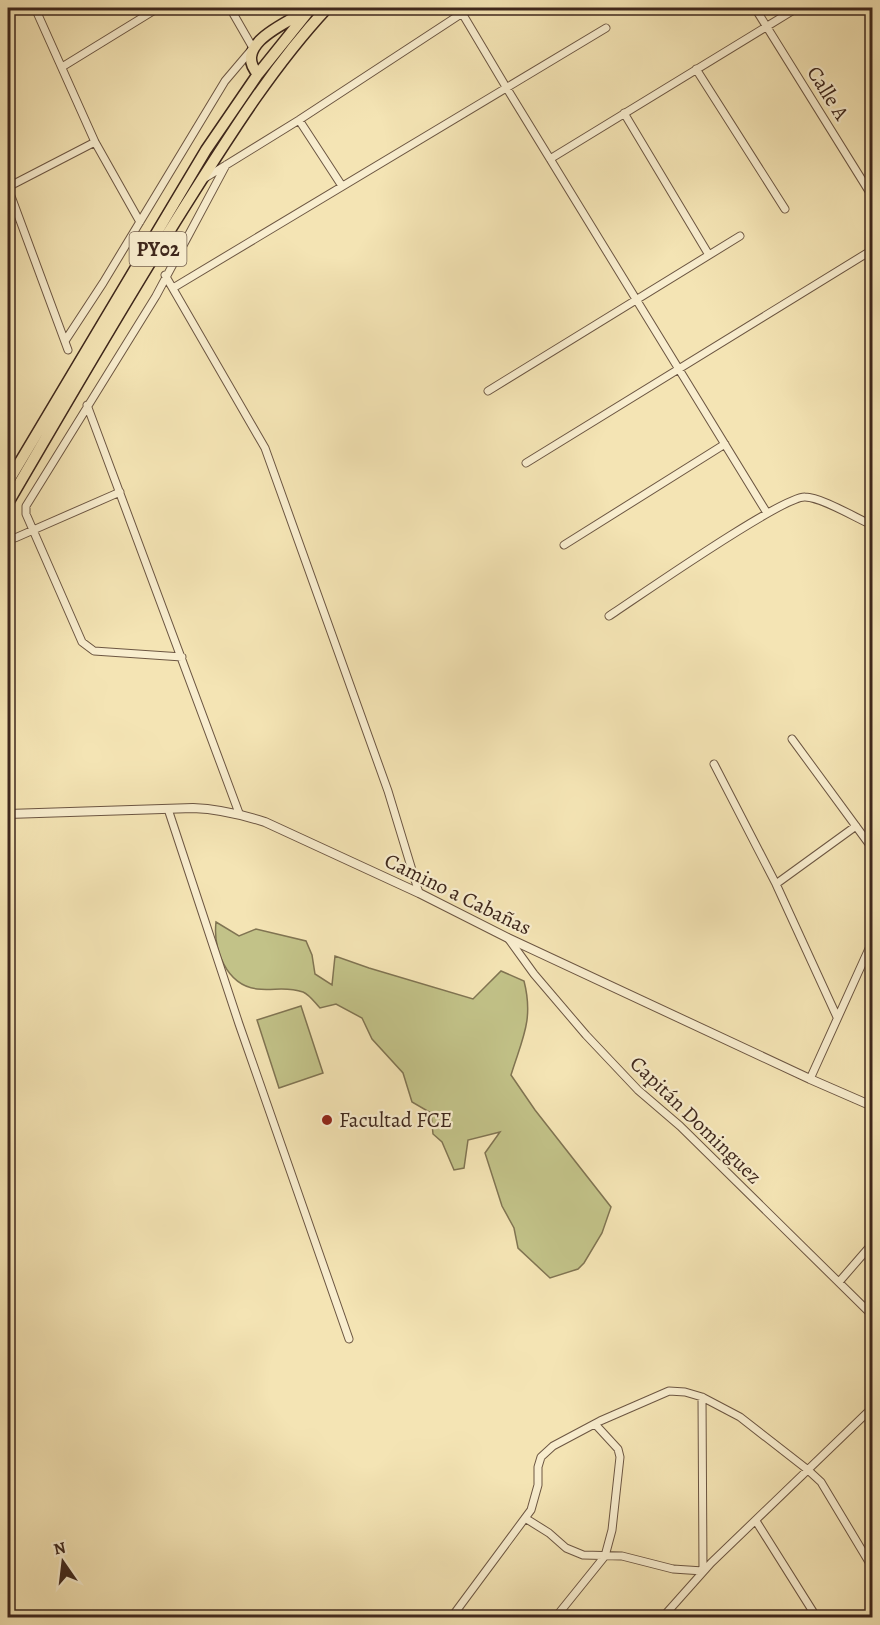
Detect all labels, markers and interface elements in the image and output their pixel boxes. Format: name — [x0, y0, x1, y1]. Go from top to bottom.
street label: Calle A — [800, 61, 856, 126]
road number: PY02 — [130, 232, 186, 266]
street label: Camino a Cabañas — [380, 846, 536, 942]
street label: Capitán Dominguez — [624, 1050, 768, 1190]
place label: Facultad FCE — [339, 1106, 452, 1134]
marker: Facultad FCE — [320, 1113, 334, 1127]
north arrow — [33, 1532, 93, 1592]
text: N — [51, 1536, 68, 1560]

